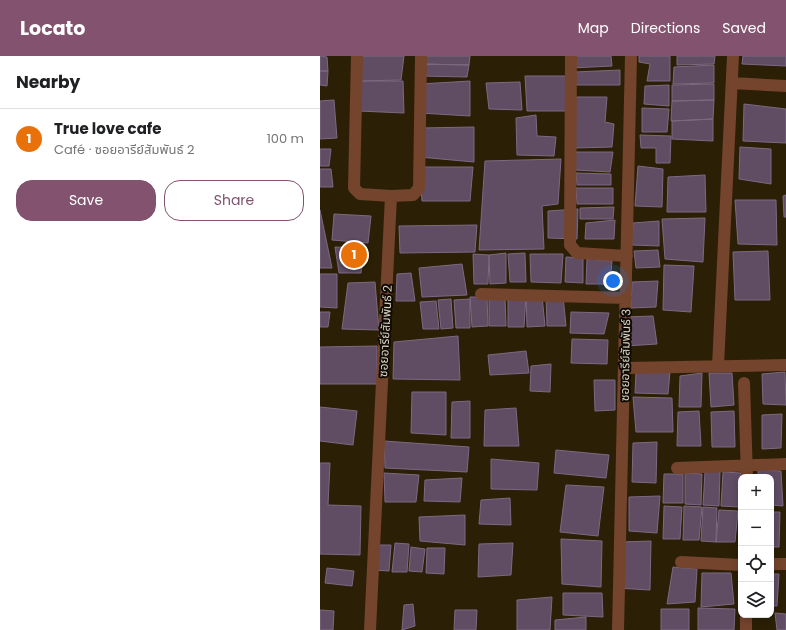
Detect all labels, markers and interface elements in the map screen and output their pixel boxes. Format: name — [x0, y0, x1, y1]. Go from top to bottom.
text: Locato — [20, 15, 85, 42]
text: Map — [578, 18, 609, 38]
text: Directions — [631, 18, 700, 38]
text: Saved — [722, 18, 766, 38]
text: Nearby — [16, 70, 80, 94]
text: True love cafe — [54, 118, 162, 139]
text: 1 — [27, 129, 31, 148]
text: 100 m — [267, 129, 304, 148]
text: Café · ซอยอารีย์สัมพันธ์ 2 — [54, 140, 195, 159]
button: Save — [16, 180, 156, 221]
button: Share — [164, 180, 304, 221]
pin: 1 — [341, 240, 367, 270]
your location — [603, 271, 623, 291]
street label: ซอยอารีย์สัมพันธ์ 2 — [374, 285, 396, 377]
street label: ซอยอารีย์สัมพันธ์ 3 — [616, 309, 634, 401]
map controls — [738, 474, 774, 618]
button: + — [738, 474, 774, 510]
button: − — [738, 510, 774, 546]
button: locate — [738, 546, 774, 582]
button: layers — [738, 582, 774, 618]

